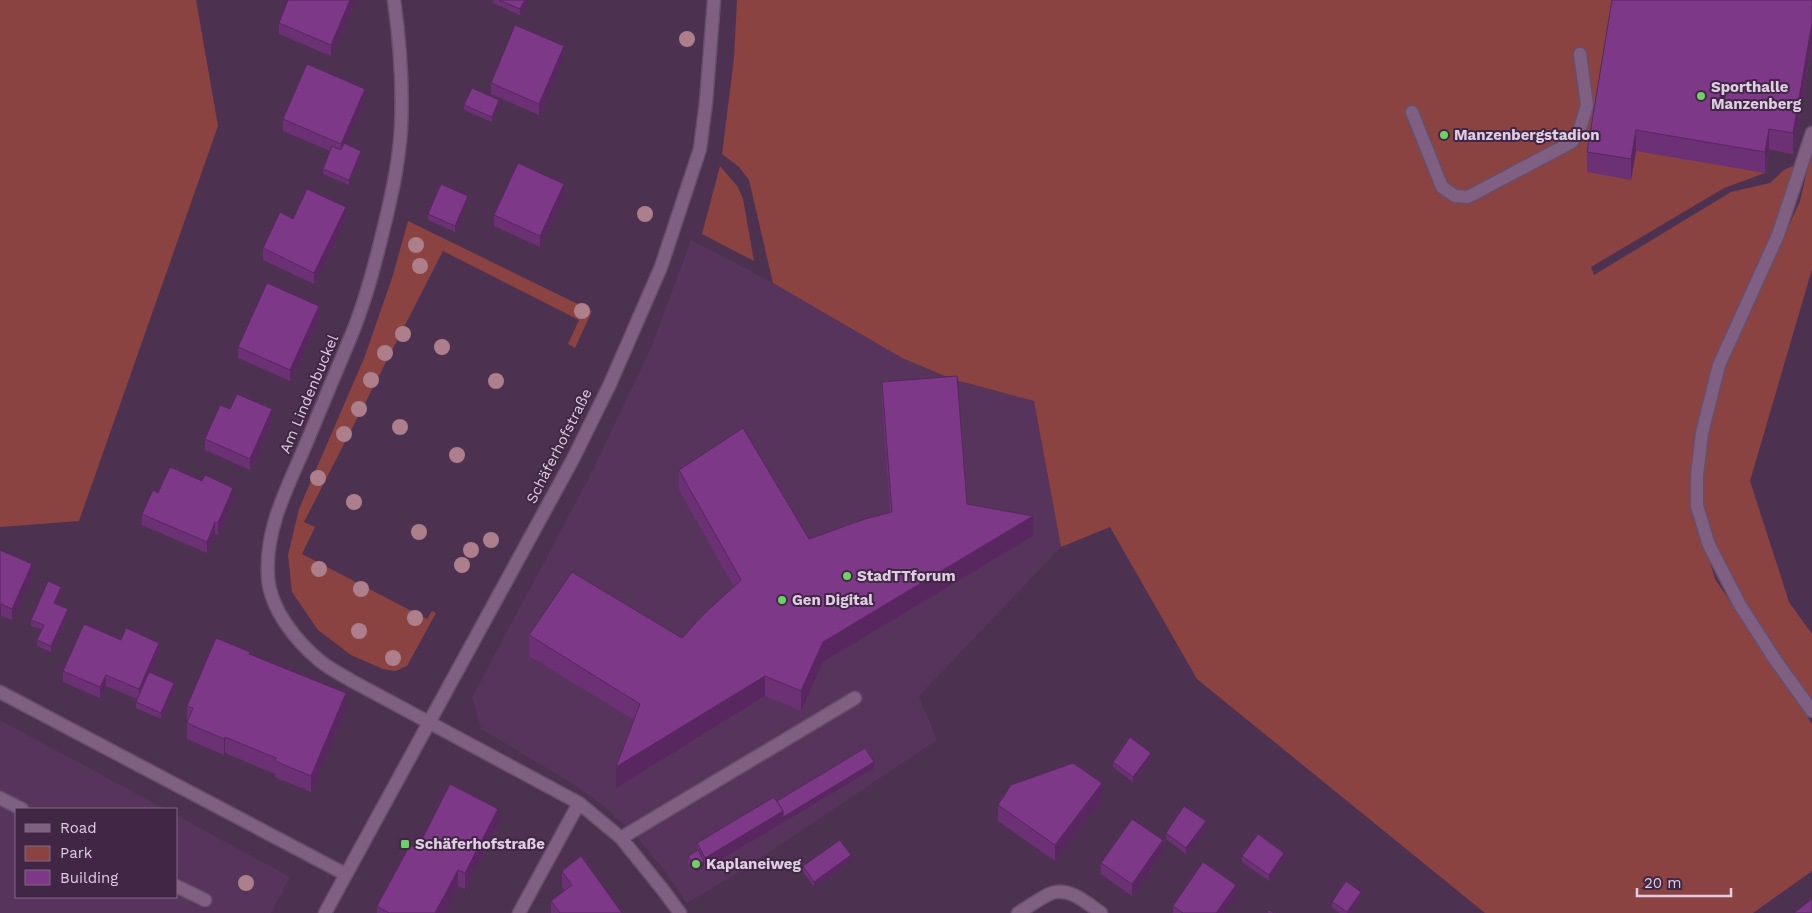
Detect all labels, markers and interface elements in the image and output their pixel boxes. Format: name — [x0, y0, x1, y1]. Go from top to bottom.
place label: Sporthalle Manzenberg — [1711, 78, 1802, 113]
marker: Sporthalle Manzenberg — [1695, 90, 1707, 102]
place label: Manzenbergstadion — [1454, 126, 1599, 144]
marker: Manzenbergstadion — [1438, 129, 1450, 141]
street label: Am Lindenbuckel — [276, 331, 342, 456]
street label: Schäferhofstraße — [522, 385, 596, 507]
place label: StadTTforum — [857, 567, 956, 585]
marker: StadTTforum — [841, 570, 853, 582]
place label: Gen Digital — [792, 591, 873, 609]
marker: Gen Digital — [776, 594, 788, 606]
legend — [15, 808, 178, 898]
text: Road — [60, 819, 97, 837]
place label: Schäferhofstraße — [415, 835, 545, 853]
marker: Schäferhofstraße — [399, 838, 411, 850]
text: Park — [60, 844, 93, 862]
place label: Kaplaneiweg — [706, 855, 801, 873]
marker: Kaplaneiweg — [690, 858, 702, 870]
scale bar — [1637, 866, 1731, 898]
text: Building — [60, 869, 118, 887]
text: 20 m — [1644, 874, 1682, 892]

